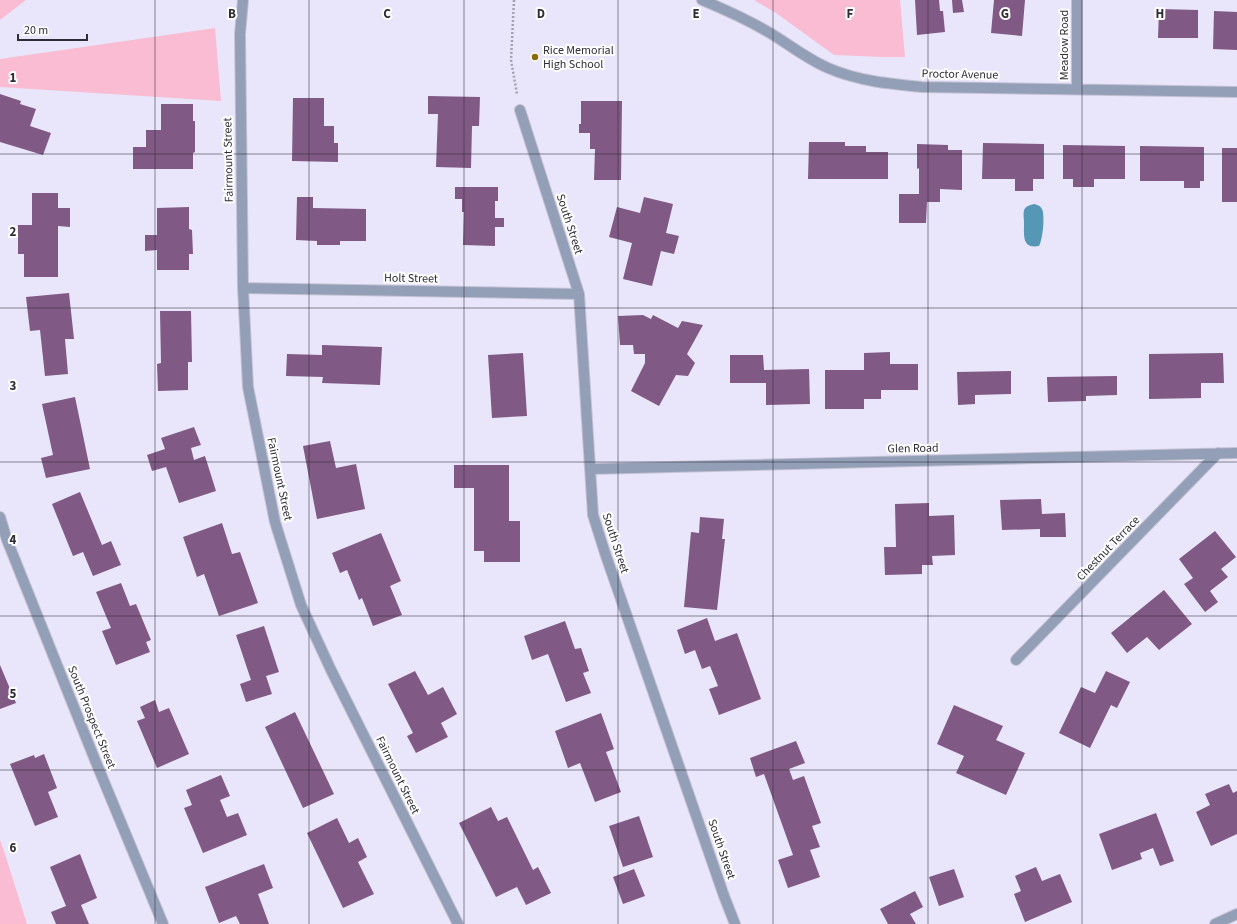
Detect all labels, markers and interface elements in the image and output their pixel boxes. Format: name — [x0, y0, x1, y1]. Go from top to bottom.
text: B — [228, 5, 236, 23]
text: C — [383, 5, 391, 23]
text: D — [537, 5, 545, 23]
text: E — [692, 5, 700, 23]
text: F — [847, 5, 854, 23]
text: G — [1001, 5, 1009, 23]
text: H — [1156, 5, 1164, 23]
street label: Meadow Road — [1056, 10, 1073, 80]
scale bar — [18, 16, 87, 42]
text: 20 m — [24, 22, 48, 39]
place label: Rice Memorial High School — [543, 42, 614, 73]
marker: Rice Memorial High School — [530, 52, 540, 62]
street label: Proctor Avenue — [922, 65, 998, 84]
text: 1 — [10, 69, 17, 87]
street label: Fairmount Street — [219, 117, 238, 203]
street label: South Street — [552, 192, 587, 257]
text: 2 — [10, 223, 17, 241]
street label: Holt Street — [384, 270, 438, 287]
text: 3 — [10, 377, 17, 395]
street label: Fairmount Street — [262, 436, 297, 522]
street label: Glen Road — [887, 440, 939, 457]
street label: South Street — [598, 511, 633, 576]
street label: Chestnut Terrace — [1073, 512, 1144, 585]
text: 4 — [10, 531, 17, 549]
street label: South Prospect Street — [63, 663, 120, 771]
text: 5 — [10, 685, 17, 703]
street label: Fairmount Street — [371, 733, 424, 817]
street label: South Street — [703, 817, 740, 881]
text: 6 — [10, 839, 17, 857]

